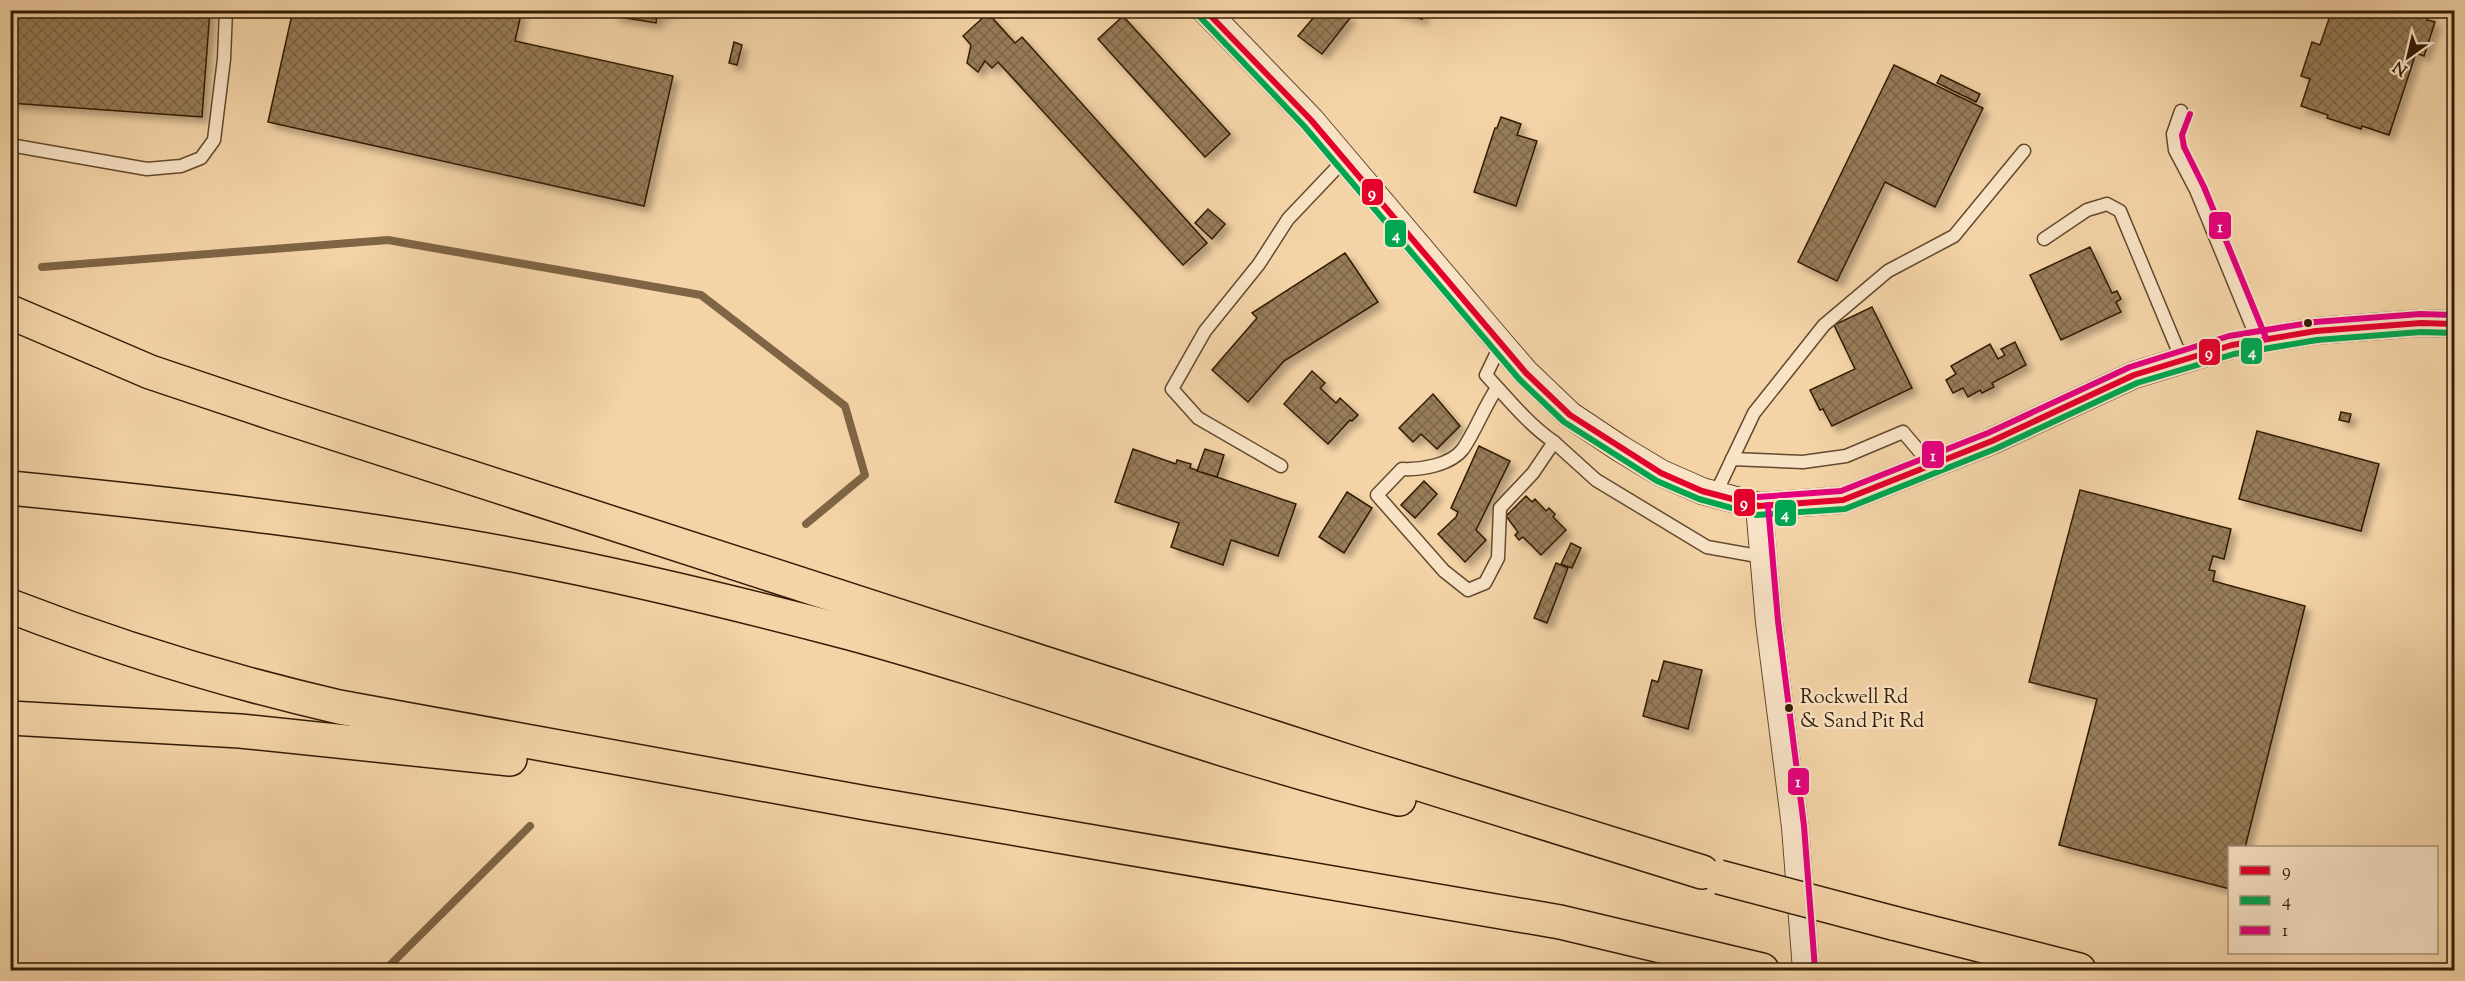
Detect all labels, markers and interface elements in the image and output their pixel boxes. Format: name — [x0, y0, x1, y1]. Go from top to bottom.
north arrow — [2378, 27, 2438, 87]
text: N — [2389, 54, 2413, 80]
line badge: 9 — [1361, 178, 1384, 206]
text: 9 — [1368, 183, 1376, 206]
line badge: 1 — [2208, 211, 2232, 240]
text: 1 — [2217, 217, 2223, 240]
line badge: 4 — [1384, 219, 1407, 248]
text: 4 — [1391, 225, 1400, 248]
unlabelled marker — [2302, 317, 2314, 329]
line badge: 4 — [2240, 337, 2263, 365]
line badge: 9 — [2198, 338, 2221, 366]
text: 4 — [2247, 342, 2256, 365]
text: 9 — [2205, 343, 2213, 366]
line badge: 1 — [1921, 440, 1945, 469]
text: 1 — [1930, 446, 1936, 469]
line badge: 9 — [1733, 488, 1756, 517]
text: 9 — [1740, 493, 1748, 516]
line badge: 4 — [1774, 499, 1797, 527]
text: 4 — [1780, 504, 1789, 527]
place label: Rockwell Rd & Sand Pit Rd — [1800, 684, 1924, 737]
marker: Rockwell Rd & Sand Pit Rd — [1783, 702, 1795, 714]
line badge: 1 — [1787, 767, 1810, 796]
text: 1 — [1795, 772, 1801, 795]
legend — [2228, 846, 2438, 954]
text: 9 — [2282, 859, 2291, 885]
text: 4 — [2282, 889, 2291, 915]
text: 1 — [2282, 919, 2288, 945]

